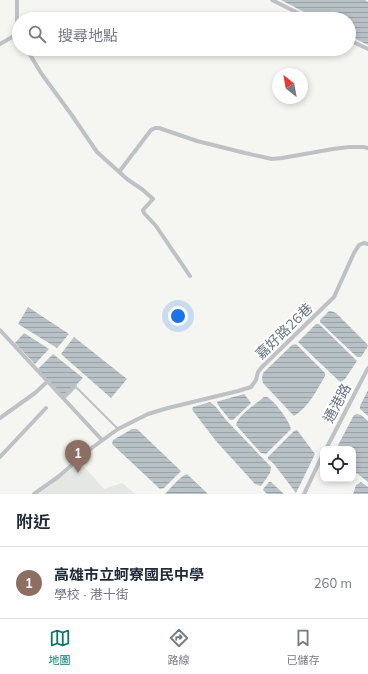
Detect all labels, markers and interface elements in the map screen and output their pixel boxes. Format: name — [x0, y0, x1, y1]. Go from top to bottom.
search box — [12, 12, 356, 56]
icon: search — [26, 23, 48, 45]
text: 搜尋地點 — [58, 26, 118, 45]
north arrow — [272, 68, 308, 104]
street label: 嘉好路26巷 — [252, 299, 316, 363]
your location — [168, 306, 188, 326]
street label: 通港路 — [319, 380, 355, 426]
pin: 1 — [65, 440, 91, 473]
map controls — [320, 446, 356, 482]
button: locate — [320, 446, 356, 482]
text: 附近 — [16, 511, 50, 532]
text: 高雄市立蚵寮國民中學 — [54, 565, 204, 584]
text: 1 — [25, 575, 33, 591]
text: 260 m — [314, 575, 352, 591]
text: 學校 · 港十街 — [54, 586, 129, 602]
tab: 地圖 — [49, 627, 71, 667]
tab: 路線 — [168, 627, 190, 667]
tab: 已儲存 — [287, 627, 320, 667]

